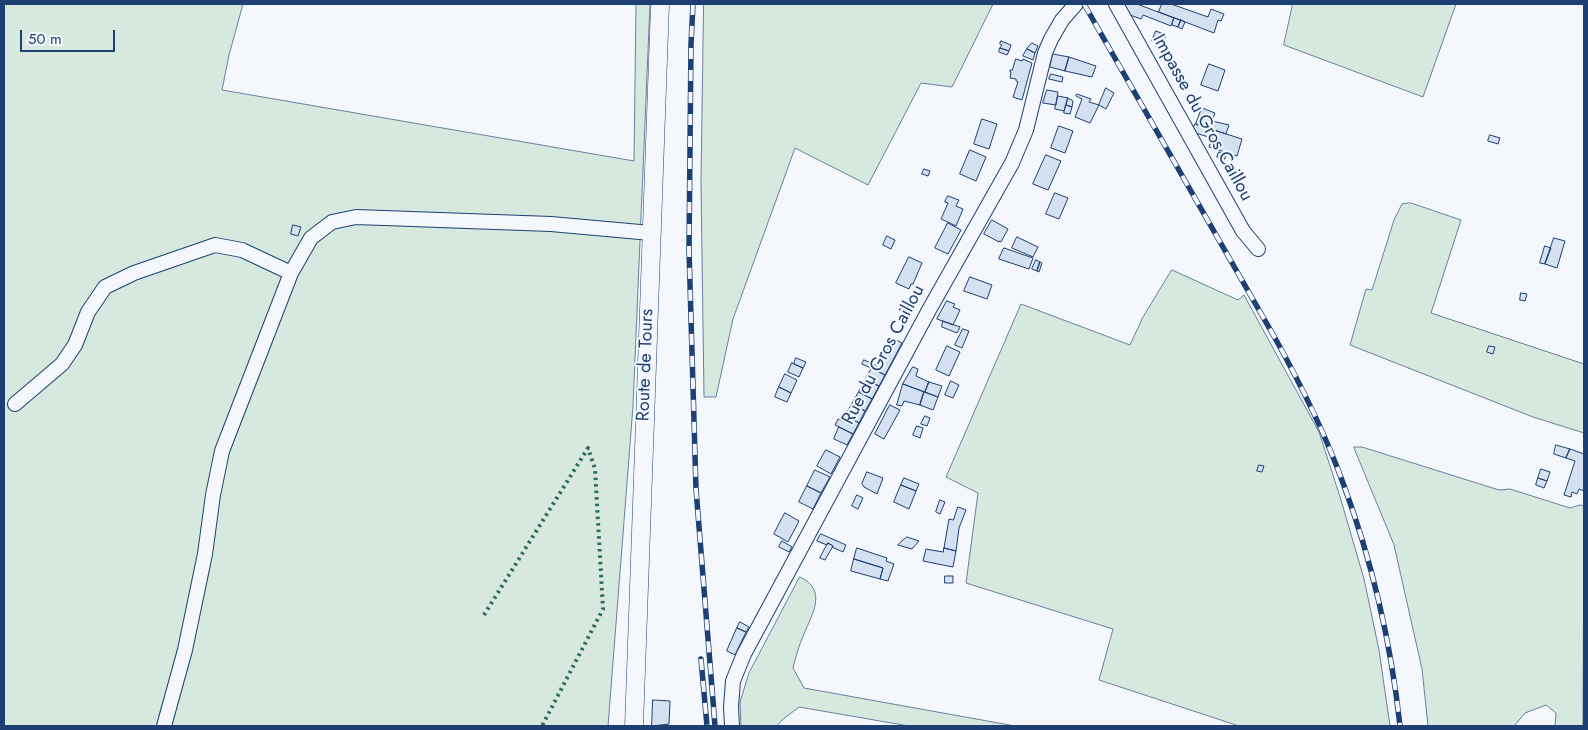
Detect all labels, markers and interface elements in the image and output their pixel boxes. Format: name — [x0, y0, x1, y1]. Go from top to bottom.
scale bar — [22, 20, 118, 52]
text: 50 m — [28, 28, 62, 50]
street label: Impasse du Gros Caillou — [1147, 31, 1257, 205]
street label: Rue du Gros Caillou — [838, 282, 930, 428]
street label: Route de Tours — [633, 308, 659, 422]

